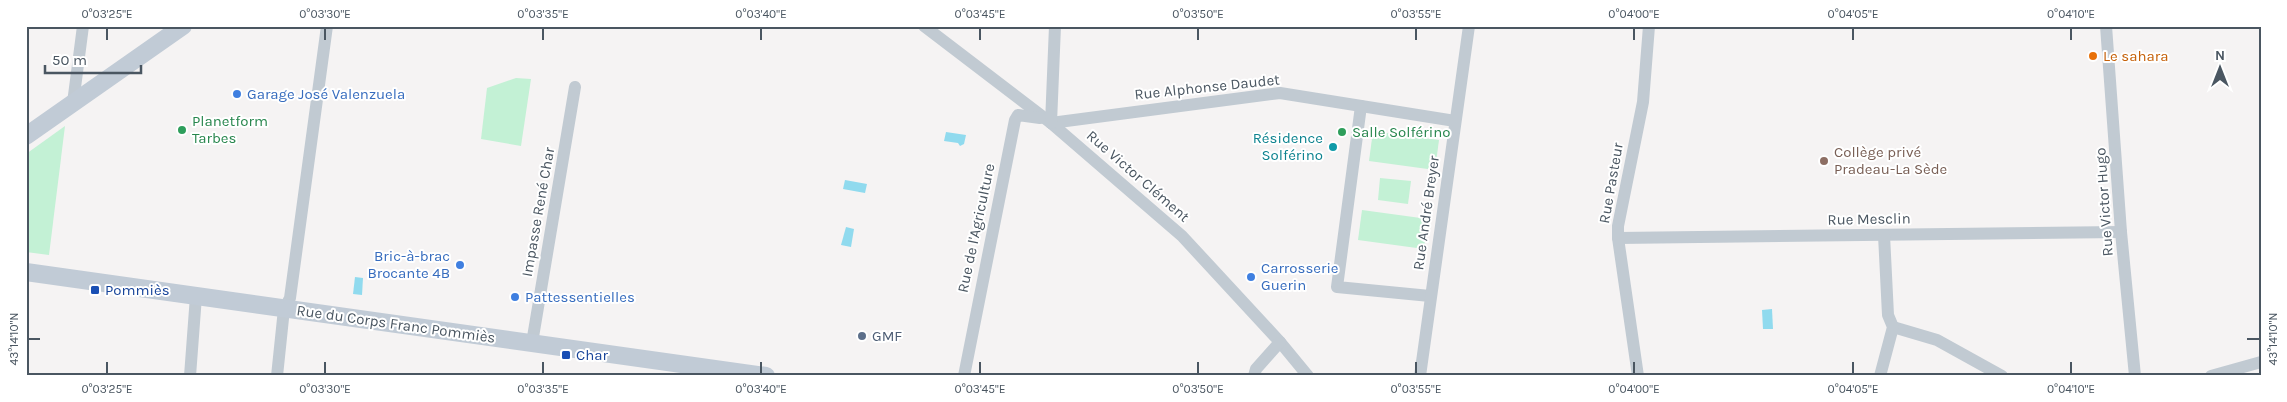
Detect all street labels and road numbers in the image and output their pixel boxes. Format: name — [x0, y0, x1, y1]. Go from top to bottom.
street label: Rue Alphonse Daudet — [1133, 70, 1281, 104]
street label: Rue Victor Clément — [1083, 126, 1193, 226]
street label: Rue Pasteur — [1595, 141, 1627, 225]
street label: Impasse René Char — [518, 145, 558, 278]
street label: Rue Victor Hugo — [2091, 147, 2117, 257]
street label: Rue André Breyer — [1409, 154, 1443, 271]
street label: Rue de l'Agriculture — [953, 162, 999, 294]
street label: Rue Mesclin — [1827, 209, 1911, 229]
street label: Rue du Corps Franc Pommiès — [295, 301, 497, 347]

